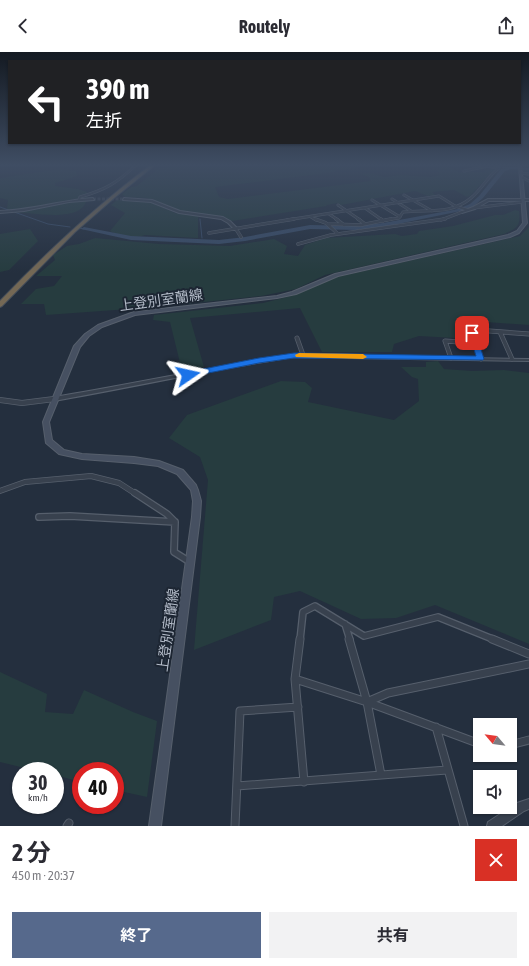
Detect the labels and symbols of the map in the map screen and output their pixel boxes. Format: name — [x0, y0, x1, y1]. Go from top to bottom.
street label: 上登別室蘭線 — [118, 286, 204, 314]
pin — [455, 316, 489, 350]
position arrow — [167, 354, 209, 396]
street label: 上登別室蘭線 — [154, 587, 182, 673]
north arrow — [473, 718, 517, 762]
speed limit sign: 40 — [72, 762, 124, 814]

